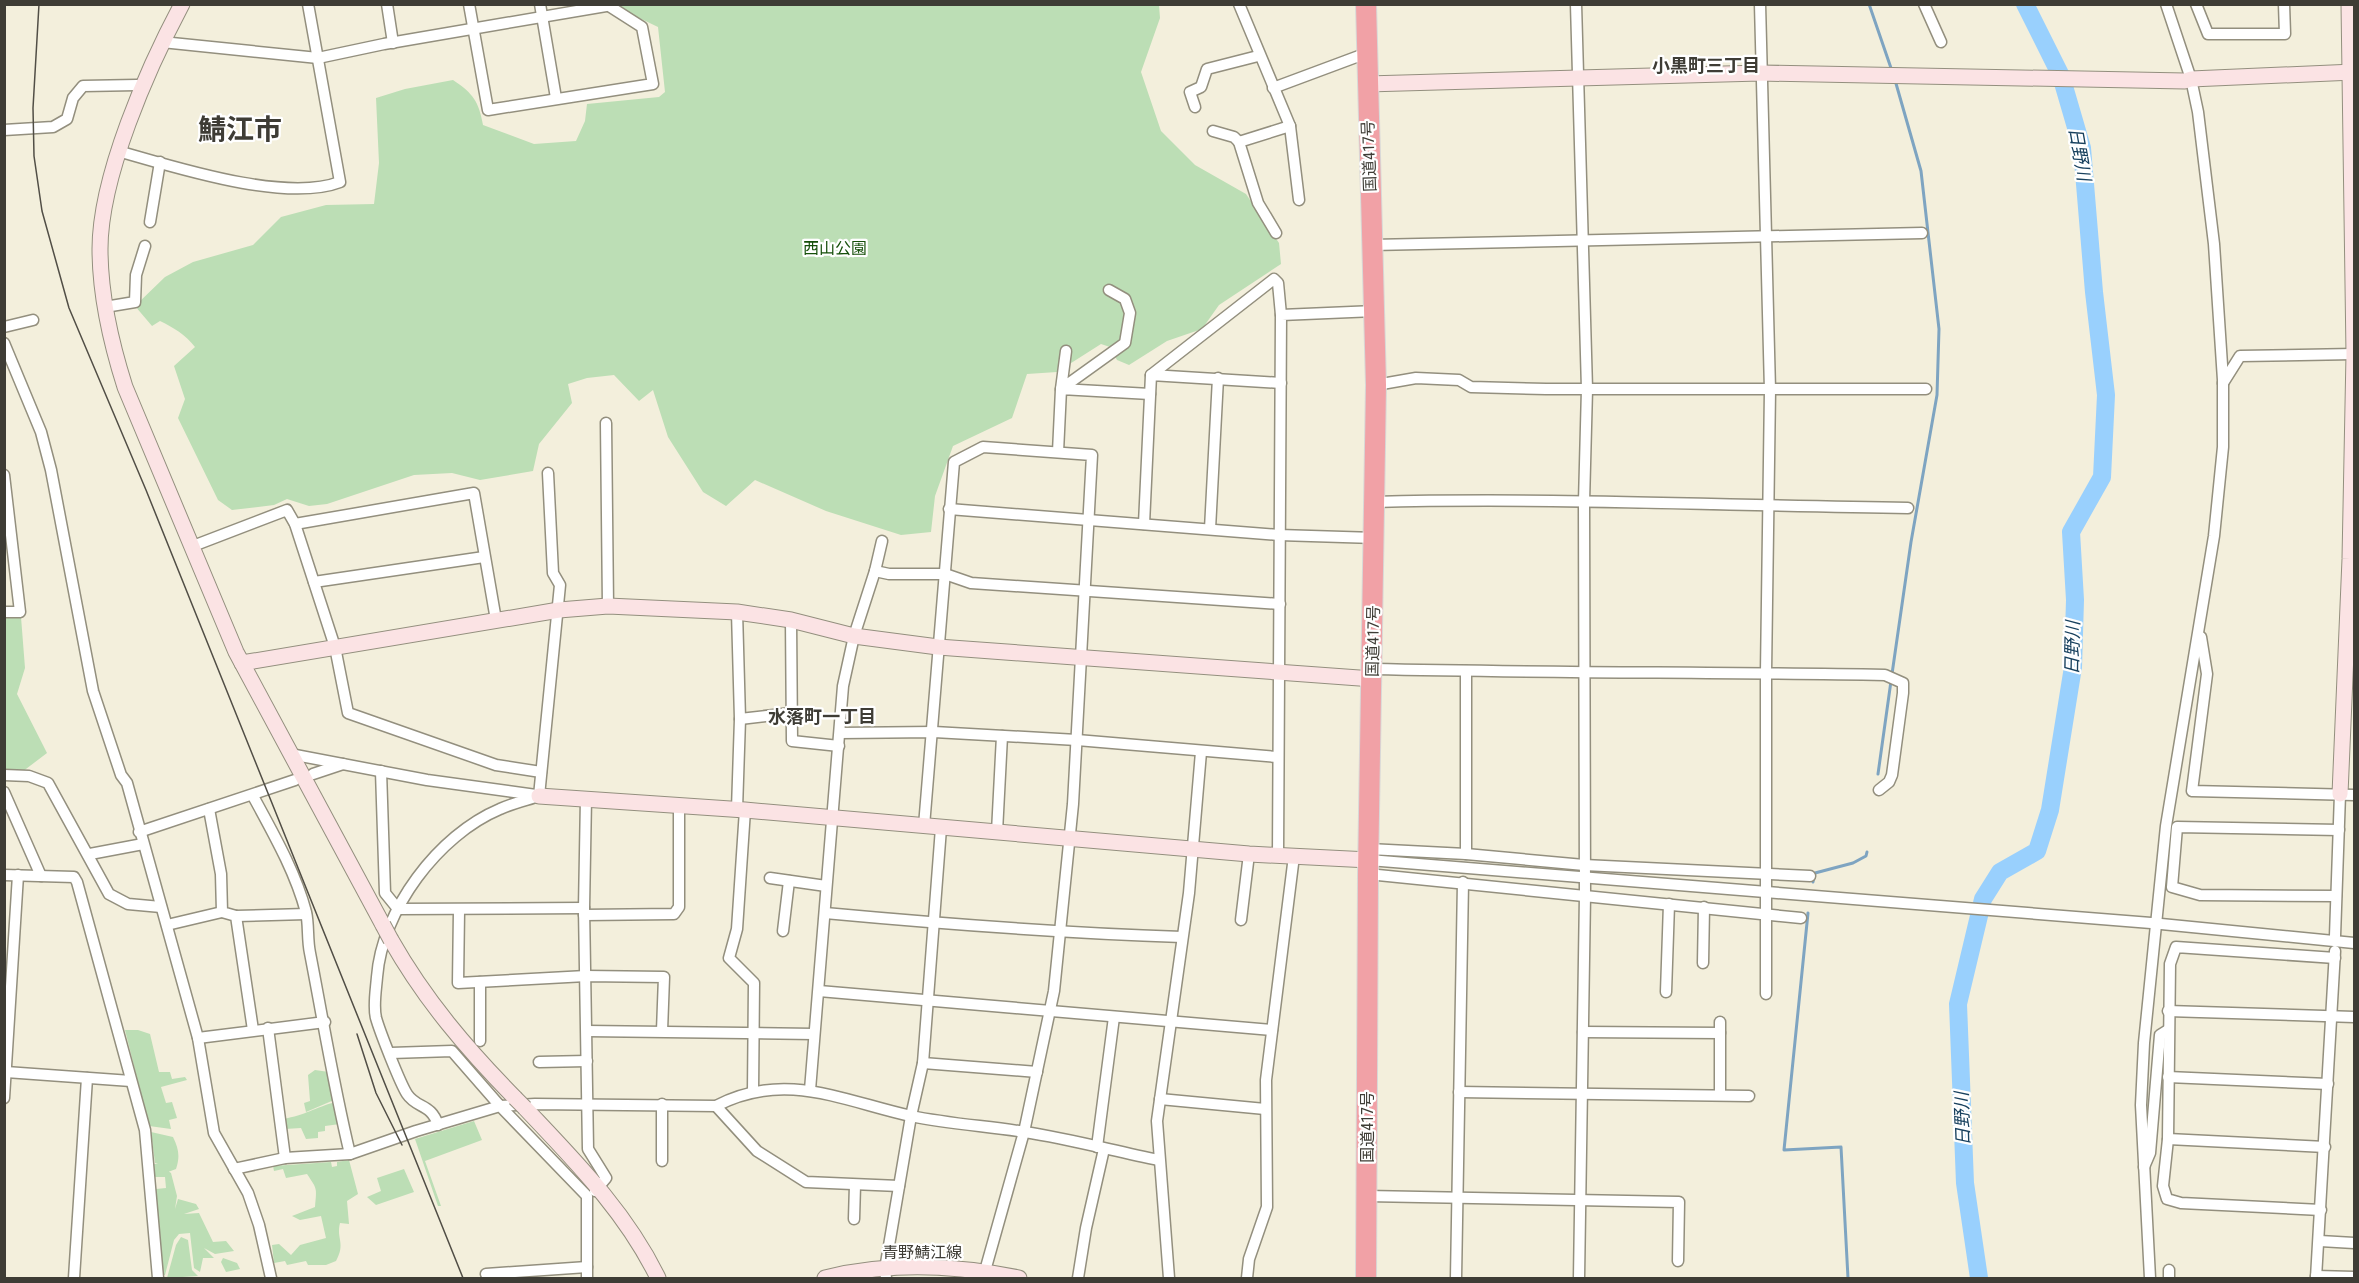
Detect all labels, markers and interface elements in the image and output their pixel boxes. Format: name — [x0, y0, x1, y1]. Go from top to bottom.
district label: 小黒町三丁目 — [1652, 55, 1760, 76]
district label: 鯖江市 — [198, 113, 282, 146]
street label: 国道417号 — [1358, 120, 1380, 192]
water label: 日野川 — [2065, 126, 2095, 184]
park label: 西山公園 — [803, 239, 867, 258]
street label: 国道417号 — [1363, 605, 1383, 677]
water label: 日野川 — [2061, 619, 2083, 675]
district label: 水落町一丁目 — [768, 706, 876, 727]
water label: 日野川 — [1950, 1090, 1973, 1146]
street label: 国道417号 — [1358, 1091, 1377, 1163]
street label: 青野鯖江線 — [882, 1243, 962, 1262]

